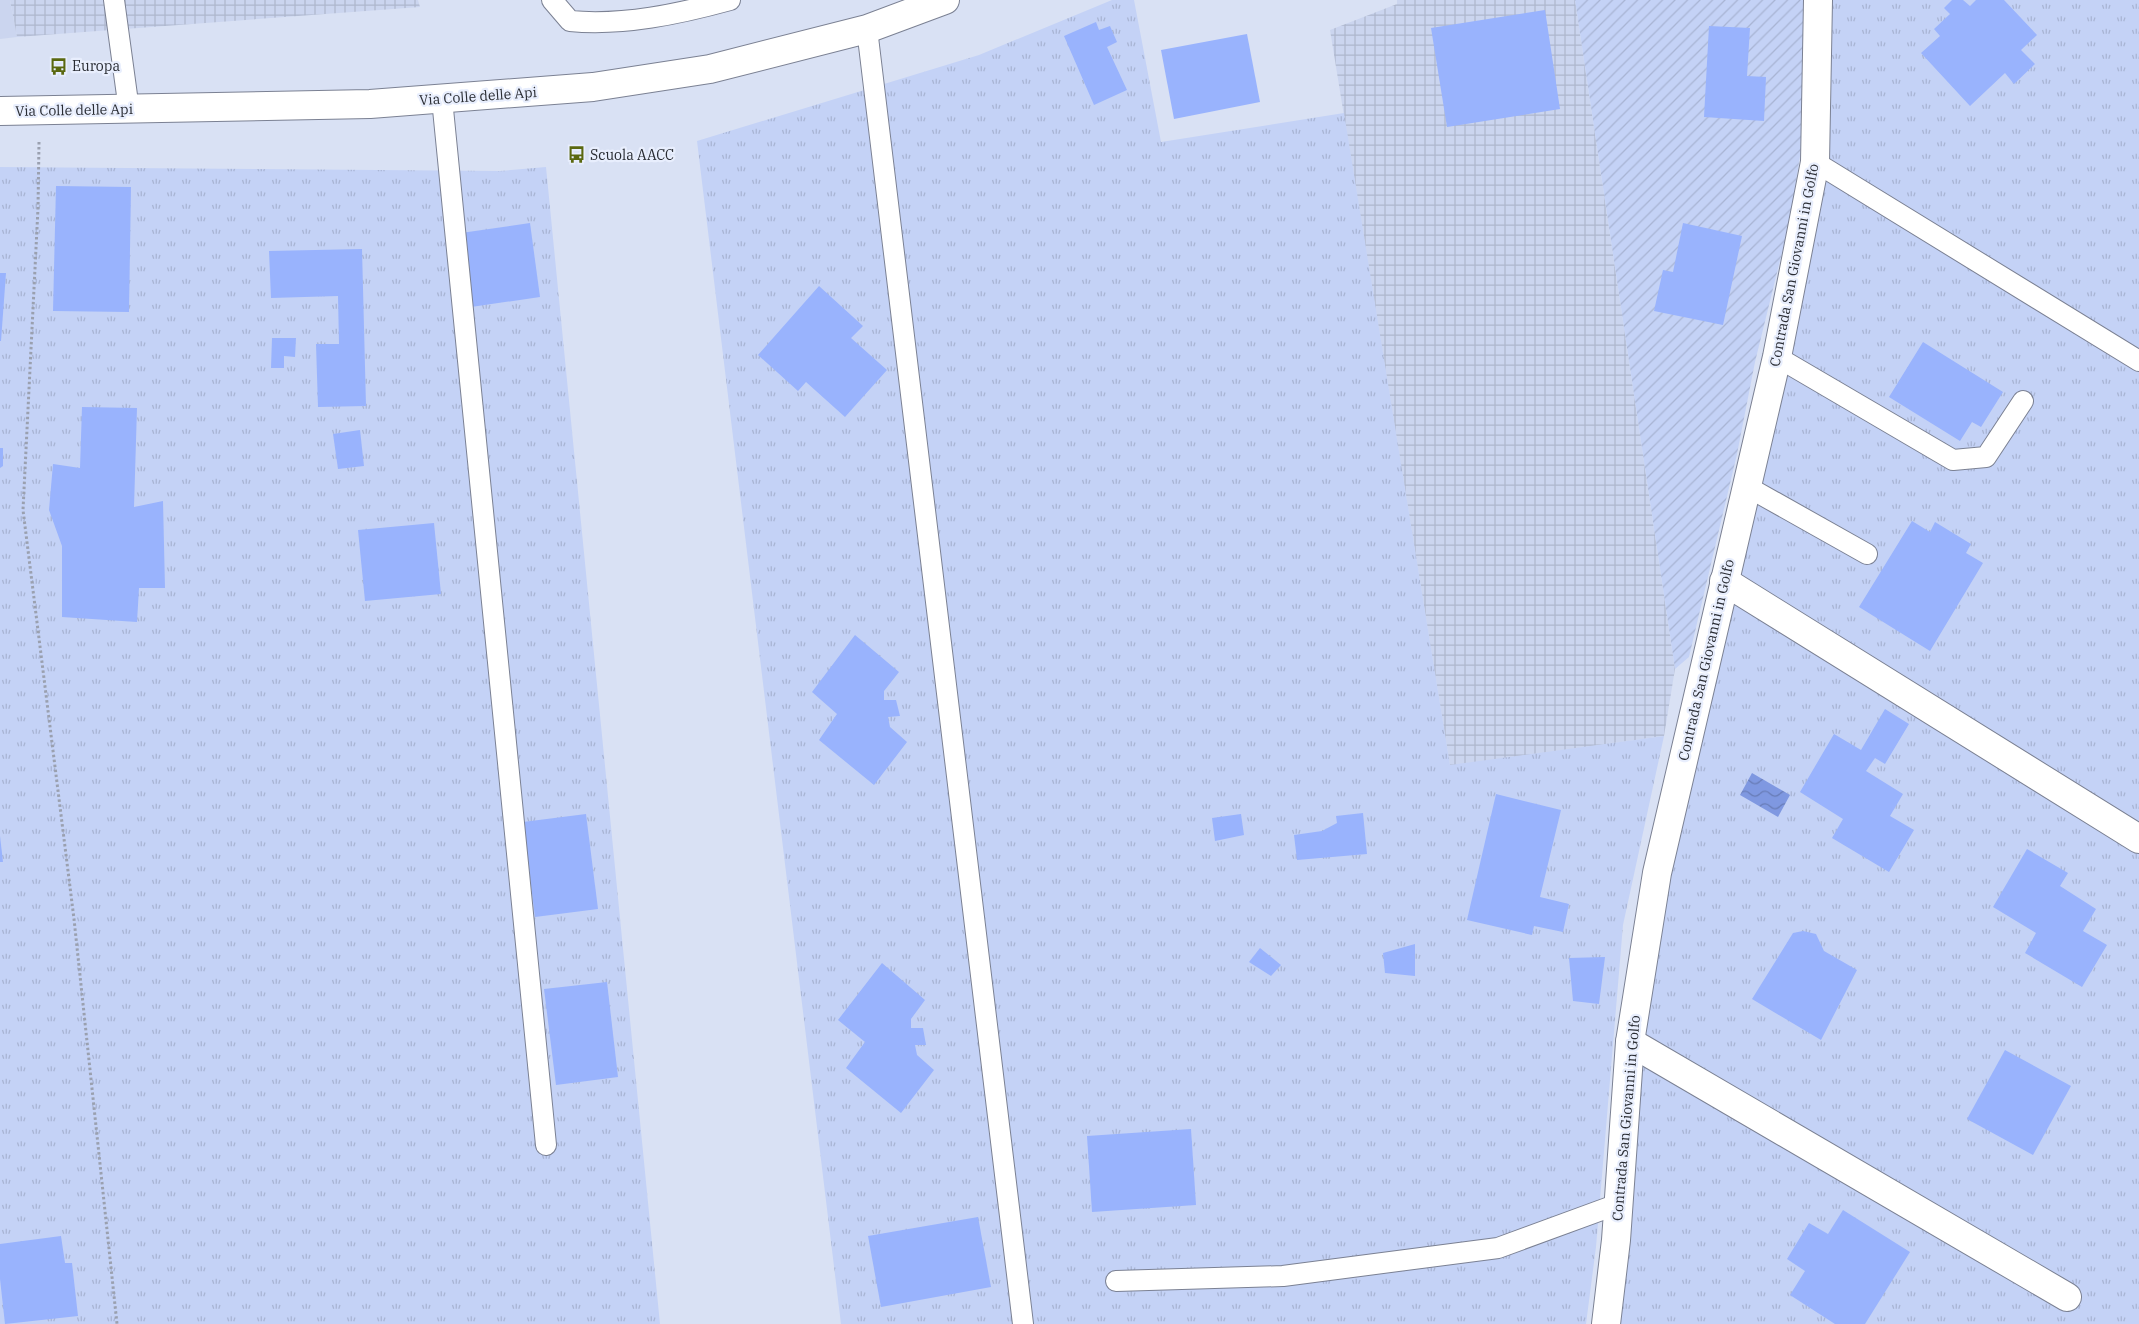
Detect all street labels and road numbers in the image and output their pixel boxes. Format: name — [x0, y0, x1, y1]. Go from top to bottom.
street label: Via Colle delle Api — [419, 83, 537, 109]
street label: Via Colle delle Api — [15, 100, 133, 120]
street label: Contrada San Giovanni in Golfo — [1765, 162, 1823, 368]
street label: Contrada San Giovanni in Golfo — [1674, 557, 1738, 762]
street label: Contrada San Giovanni in Golfo — [1608, 1014, 1644, 1221]

